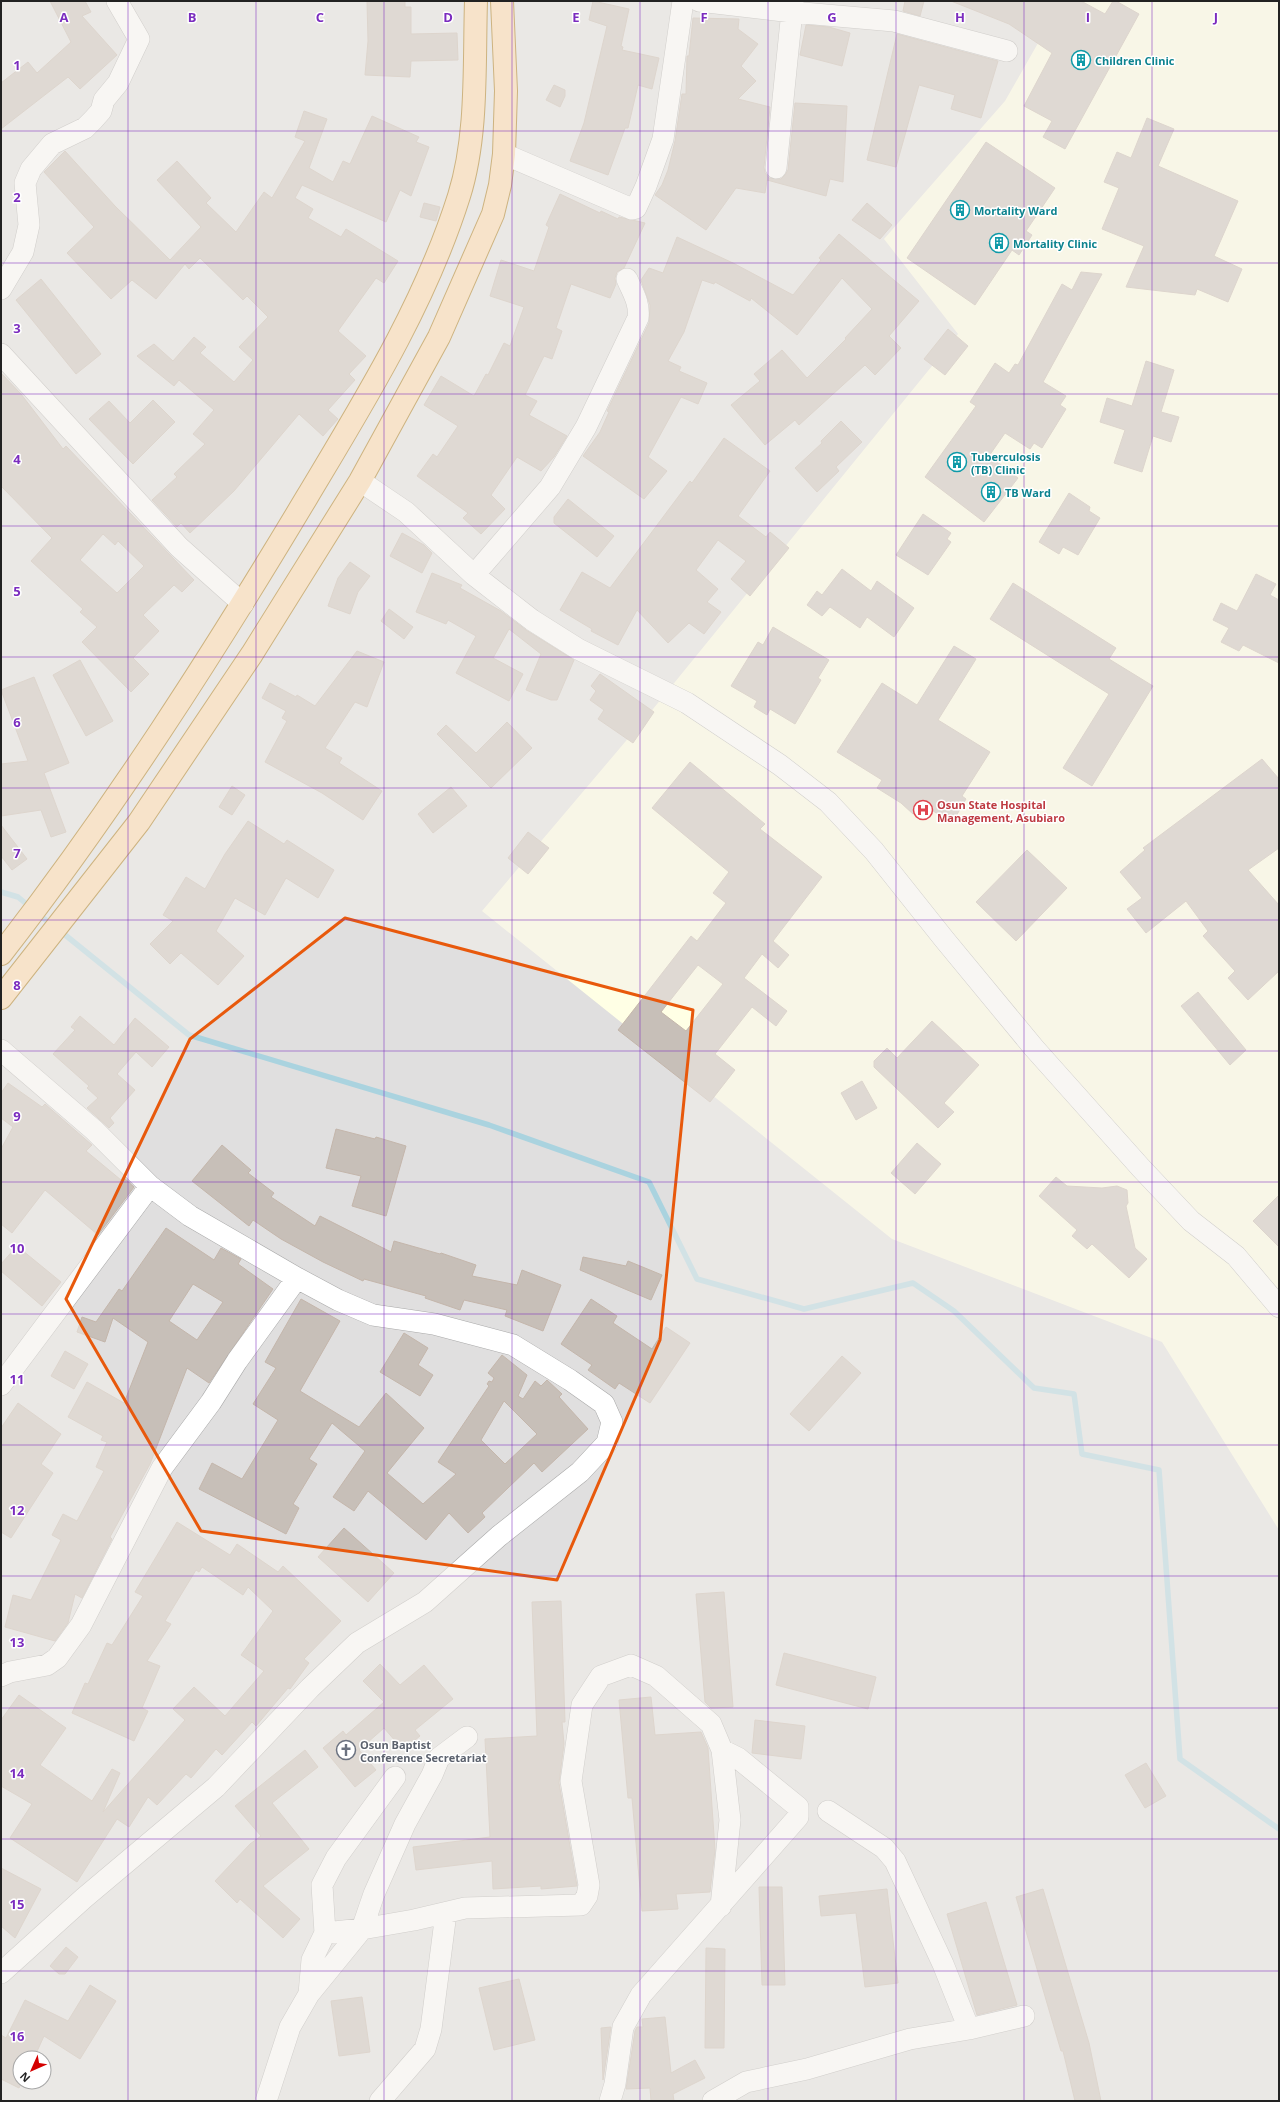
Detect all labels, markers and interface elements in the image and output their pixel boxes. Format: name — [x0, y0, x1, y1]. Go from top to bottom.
text: A — [60, 8, 69, 26]
text: B — [188, 8, 197, 26]
text: C — [316, 8, 324, 26]
text: D — [443, 8, 453, 26]
text: E — [572, 8, 580, 26]
text: F — [700, 8, 708, 26]
text: G — [827, 8, 837, 26]
text: H — [955, 8, 965, 26]
text: I — [1086, 8, 1090, 26]
text: J — [1213, 8, 1218, 26]
building icon: Children Clinic — [1070, 49, 1092, 71]
place label: Children Clinic — [1095, 53, 1175, 68]
text: 1 — [13, 56, 21, 74]
text: 2 — [13, 188, 21, 206]
building icon: Mortality Ward — [949, 199, 971, 221]
place label: Mortality Ward — [974, 203, 1057, 218]
building icon: Mortality Clinic — [988, 232, 1010, 254]
place label: Mortality Clinic — [1013, 236, 1098, 251]
text: 3 — [13, 319, 21, 337]
place label: Tuberculosis (TB) Clinic — [971, 449, 1041, 477]
text: 4 — [13, 450, 21, 468]
building icon: Tuberculosis (TB) Clinic — [946, 451, 968, 473]
building icon: TB Ward — [980, 481, 1002, 503]
place label: TB Ward — [1005, 485, 1051, 500]
text: 5 — [13, 582, 21, 600]
text: 6 — [13, 713, 21, 731]
place label: Osun State Hospital Management, Asubiaro — [937, 797, 1065, 825]
hospital icon: Osun State Hospital Management, Asubiaro — [912, 799, 934, 821]
text: 7 — [13, 844, 21, 862]
text: 8 — [13, 976, 21, 994]
text: 9 — [13, 1107, 21, 1125]
text: 10 — [10, 1239, 24, 1257]
text: 11 — [10, 1370, 24, 1388]
text: 12 — [10, 1501, 25, 1519]
text: 13 — [10, 1633, 24, 1651]
place label: Osun Baptist Conference Secretariat — [360, 1737, 487, 1765]
church icon: Osun Baptist Conference Secretariat — [335, 1739, 357, 1761]
text: 14 — [10, 1764, 25, 1782]
text: 15 — [10, 1895, 24, 1913]
text: 16 — [10, 2027, 25, 2045]
north arrow — [12, 2050, 52, 2090]
text: N — [16, 2069, 33, 2086]

